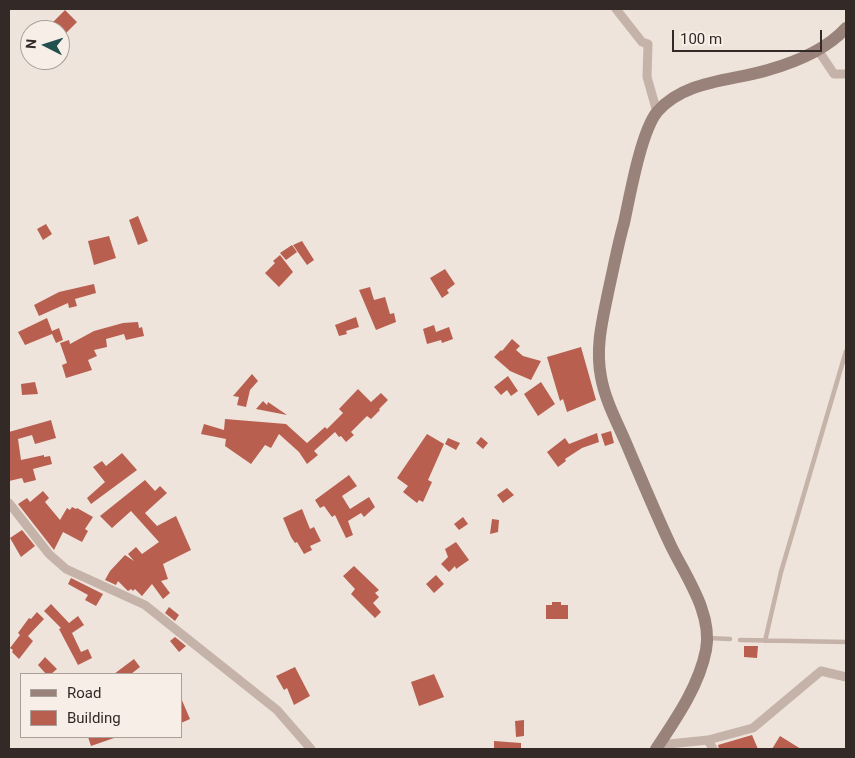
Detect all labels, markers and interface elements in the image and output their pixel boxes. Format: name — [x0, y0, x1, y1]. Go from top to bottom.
north arrow — [20, 20, 70, 70]
scale bar — [675, 20, 825, 52]
text: 100 m — [680, 30, 722, 48]
text: N — [23, 38, 39, 49]
legend — [20, 673, 182, 738]
text: Road — [67, 684, 101, 702]
text: Building — [67, 709, 121, 727]

